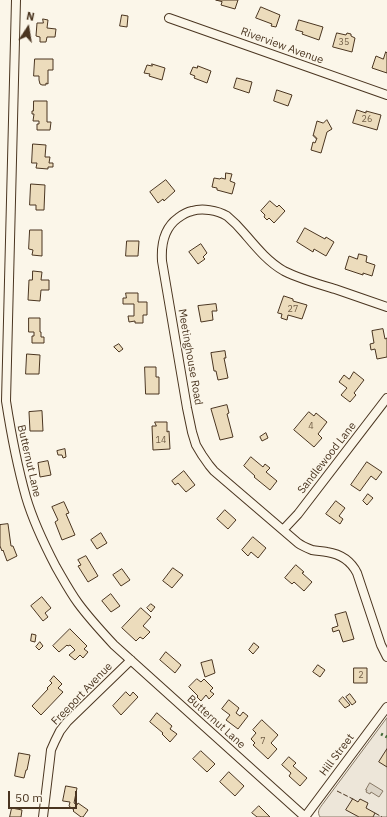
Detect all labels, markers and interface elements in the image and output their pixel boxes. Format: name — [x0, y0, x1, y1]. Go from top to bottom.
north arrow — [8, 8, 48, 48]
text: N — [25, 9, 36, 24]
street label: Riverview Avenue — [239, 25, 325, 67]
house number: 35 — [339, 37, 349, 47]
house number: 26 — [362, 114, 372, 124]
house number: 27 — [288, 304, 298, 314]
street label: Meetinghouse Road — [175, 308, 205, 406]
street label: Sandlewood Lane — [295, 420, 359, 496]
house number: 4 — [308, 421, 314, 431]
street label: Butternut Lane — [14, 424, 44, 498]
house number: 14 — [156, 435, 166, 445]
street label: Freeport Avenue — [49, 660, 115, 728]
house number: 2 — [358, 670, 364, 680]
street label: Butternut Lane — [184, 692, 248, 752]
street label: Hill Street — [317, 731, 357, 779]
house number: 7 — [260, 736, 266, 746]
scale bar — [10, 783, 79, 809]
text: 50 m — [15, 790, 43, 805]

